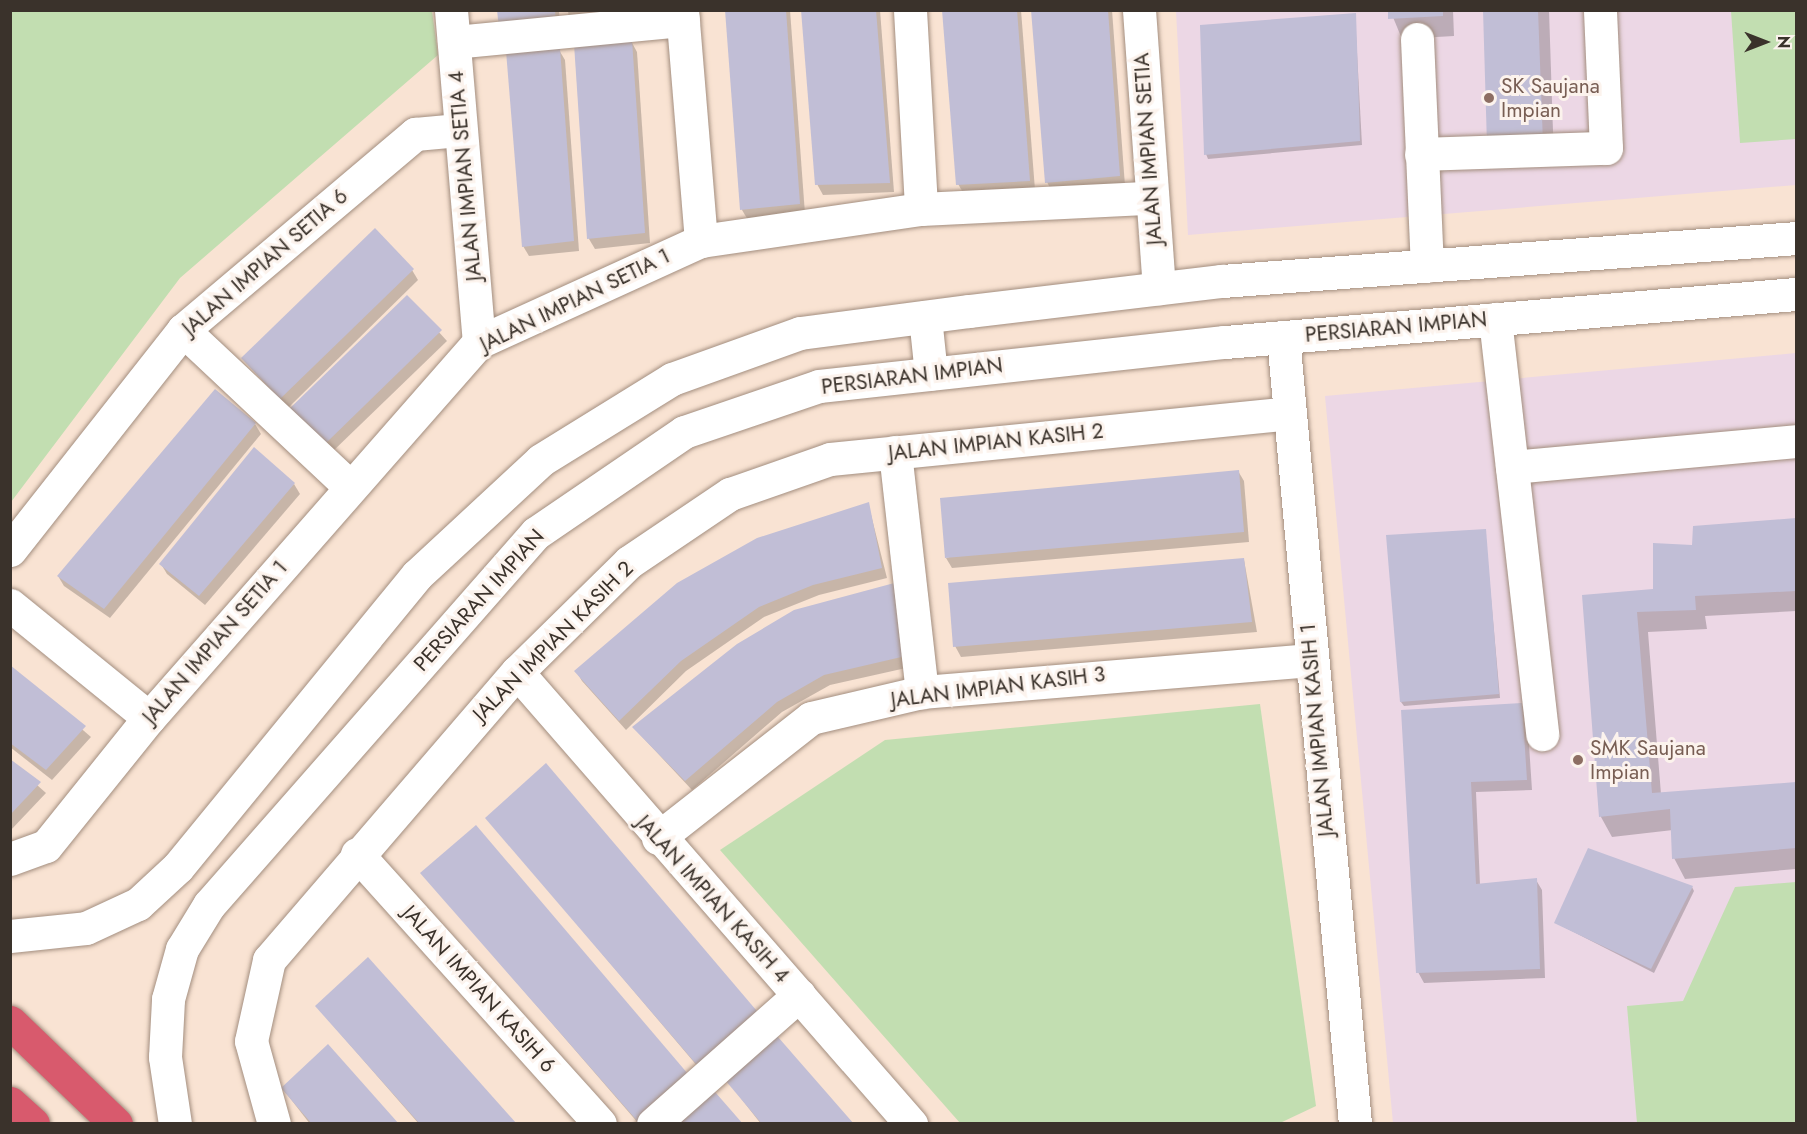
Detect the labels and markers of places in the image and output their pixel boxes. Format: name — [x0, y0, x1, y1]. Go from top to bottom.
place label: SK Saujana Impian — [1501, 73, 1600, 123]
marker: SK Saujana Impian — [1482, 91, 1496, 105]
place label: SMK Saujana Impian — [1590, 735, 1706, 785]
marker: SMK Saujana Impian — [1571, 753, 1585, 767]

